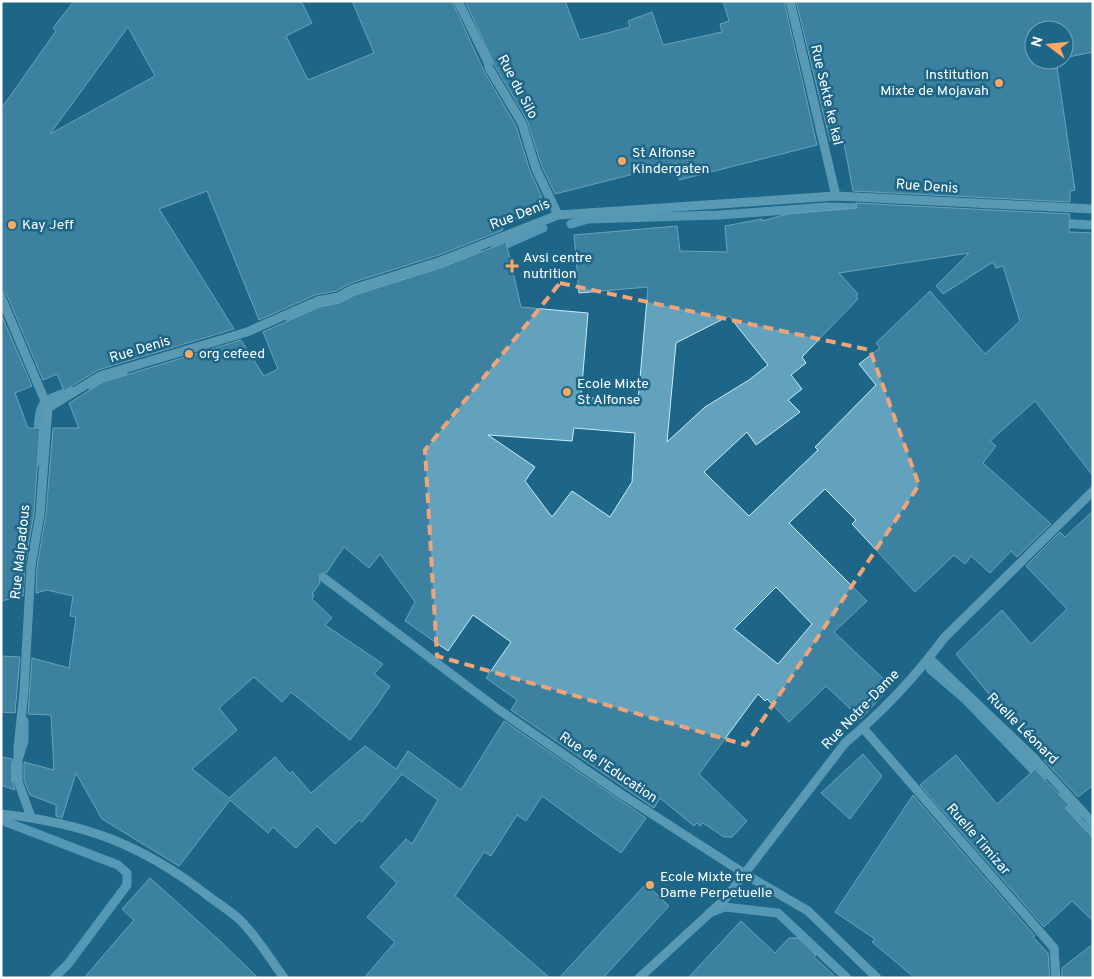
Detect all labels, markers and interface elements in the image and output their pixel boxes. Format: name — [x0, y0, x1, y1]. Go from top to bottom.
north arrow — [1024, 20, 1074, 70]
text: N — [1028, 35, 1048, 49]
street label: Rue Sekte ke kal — [806, 43, 846, 147]
street label: Rue du Silo — [493, 52, 541, 122]
place label: Institution Mixte de Mojavah — [880, 67, 989, 100]
marker: Institution Mixte de Mojavah — [993, 77, 1005, 89]
place label: St Alfonse Kindergaten — [632, 145, 709, 178]
marker: St Alfonse Kindergaten — [616, 155, 628, 167]
street label: Rue Denis — [895, 176, 959, 198]
street label: Rue Denis — [488, 196, 552, 234]
place label: Kay Jeff — [22, 217, 74, 234]
marker: Kay Jeff — [6, 219, 18, 231]
place label: Avsi centre nutrition — [523, 250, 592, 283]
marker: Avsi centre nutrition — [505, 259, 519, 273]
street label: Rue Denis — [107, 333, 173, 367]
place label: org cefeed — [199, 346, 265, 363]
marker: org cefeed — [183, 348, 195, 360]
place label: Ecole Mixte St Alfonse — [577, 376, 649, 409]
marker: Ecole Mixte St Alfonse — [561, 386, 573, 398]
street label: Rue Malpadous — [8, 504, 34, 600]
street label: Rue Notre-Dame — [819, 666, 903, 754]
street label: Ruelle Léonard — [983, 690, 1061, 768]
street label: Rue de l'Education — [556, 729, 660, 807]
street label: Ruelle Timizar — [942, 801, 1014, 880]
place label: Ecole Mixte tre Dame Perpetuelle — [660, 869, 772, 902]
marker: Ecole Mixte tre Dame Perpetuelle — [644, 879, 656, 891]

